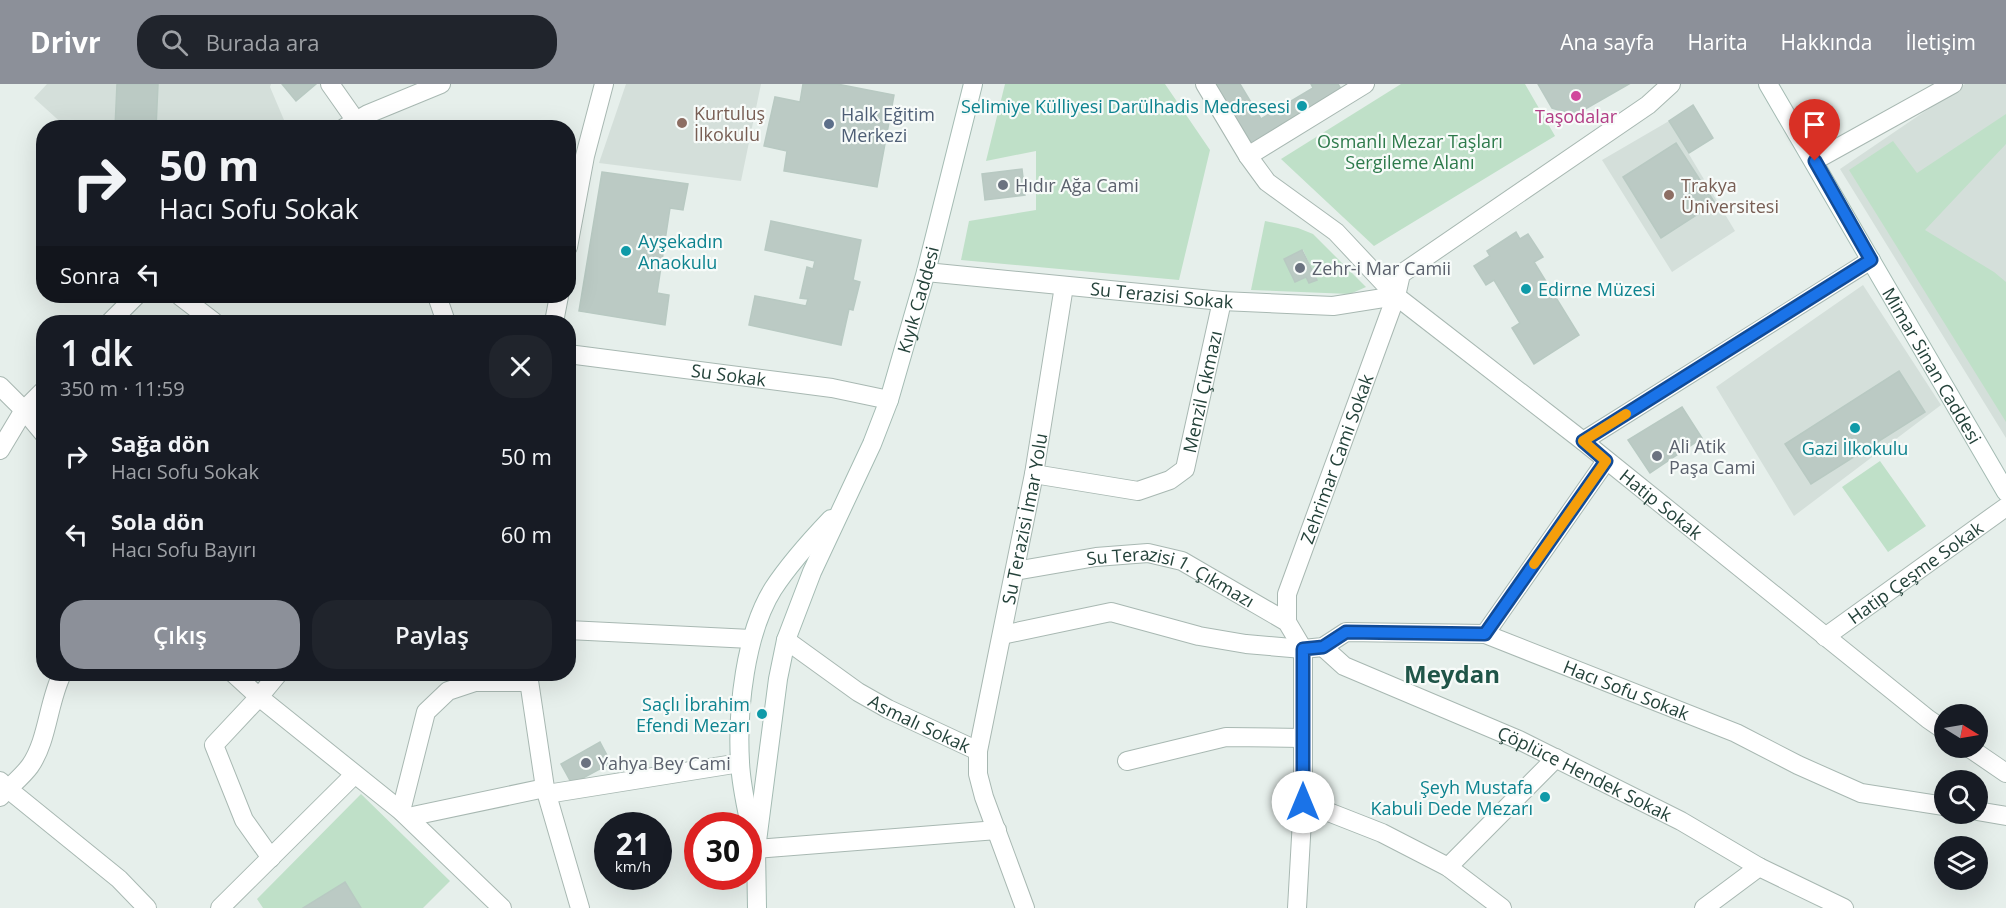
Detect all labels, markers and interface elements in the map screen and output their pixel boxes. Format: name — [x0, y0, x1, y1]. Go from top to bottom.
search box — [137, 15, 557, 69]
text: Drivr — [30, 23, 101, 61]
icon: search — [158, 26, 191, 59]
text: Burada ara — [206, 27, 319, 57]
text: Ana sayfa — [1560, 28, 1654, 56]
text: Harita — [1687, 28, 1748, 56]
text: Hakkında — [1781, 28, 1873, 56]
text: İletişim — [1906, 28, 1976, 56]
marker: Taşodalar — [1569, 89, 1583, 103]
place label: Selimiye Külliyesi Darülhadis Medresesi — [961, 94, 1290, 118]
marker: Selimiye Külliyesi Darülhadis Medresesi — [1295, 99, 1309, 113]
pin — [1789, 99, 1840, 161]
place label: Kurtuluş İlkokulu — [694, 101, 765, 146]
place label: Halk Eğitim Merkezi — [841, 102, 935, 147]
place label: Taşodalar — [1535, 104, 1618, 128]
icon: arrive — [1798, 108, 1831, 141]
marker: Kurtuluş İlkokulu — [675, 116, 689, 130]
marker: Halk Eğitim Merkezi — [822, 117, 836, 131]
park label: Osmanlı Mezar Taşları Sergileme Alanı — [1317, 129, 1503, 174]
text: 50 m — [159, 136, 259, 193]
icon: right — [60, 144, 138, 222]
place label: Hıdır Ağa Cami — [1015, 173, 1139, 197]
place label: Trakya Üniversitesi — [1681, 173, 1779, 218]
marker: Hıdır Ağa Cami — [996, 178, 1010, 192]
marker: Trakya Üniversitesi — [1662, 188, 1676, 202]
text: Hacı Sofu Sokak — [159, 190, 359, 227]
place label: Ayşekadın Anaokulu — [638, 229, 723, 274]
marker: Ayşekadın Anaokulu — [619, 244, 633, 258]
street label: Kıyık Caddesi — [891, 244, 944, 356]
place label: Zehr-i Mar Camii — [1312, 256, 1451, 280]
icon: left — [132, 258, 165, 291]
text: Sonra — [60, 260, 120, 290]
marker: Zehr-i Mar Camii — [1293, 261, 1307, 275]
street label: Su Terazisi Sokak — [1089, 276, 1234, 314]
place label: Edirne Müzesi — [1538, 277, 1656, 301]
marker: Edirne Müzesi — [1519, 282, 1533, 296]
street label: Mimar Sinan Caddesi — [1877, 283, 1987, 448]
text: 1 dk — [60, 328, 133, 377]
street label: Menzil Çıkmazı — [1177, 328, 1227, 455]
button: close — [489, 335, 552, 398]
street label: Su Sokak — [690, 358, 768, 391]
street label: Zehrimar Cami Sokak — [1294, 370, 1379, 547]
text: 350 m · 11:59 — [60, 375, 185, 402]
marker: Gazi İlkokulu — [1848, 421, 1862, 435]
text: Sağa dön — [111, 428, 210, 458]
street label: Su Terazisi İmar Yolu — [996, 431, 1052, 606]
place label: Ali Atik Paşa Cami — [1669, 434, 1756, 479]
place label: Gazi İlkokulu — [1802, 436, 1908, 460]
icon: right — [60, 440, 93, 473]
text: 50 m — [501, 441, 552, 471]
marker: Ali Atik Paşa Cami — [1650, 449, 1664, 463]
text: Hacı Sofu Sokak — [111, 458, 259, 485]
street label: Hatip Sokak — [1615, 463, 1708, 545]
text: Sola dön — [111, 506, 204, 536]
street label: Hatip Çeşme Sokak — [1843, 515, 1988, 629]
icon: left — [60, 518, 93, 551]
text: 60 m — [501, 519, 552, 549]
text: Hacı Sofu Bayırı — [111, 536, 256, 563]
street label: Su Terazisi 1. Çıkmazı — [1085, 541, 1259, 613]
button: Çıkış — [60, 600, 300, 669]
button: Paylaş — [312, 600, 552, 669]
street label: Hacı Sofu Sokak — [1560, 654, 1693, 726]
district label: Meydan — [1404, 657, 1500, 690]
street label: Asmalı Sokak — [864, 689, 975, 758]
place label: Saçlı İbrahim Efendi Mezarı — [636, 692, 750, 737]
north arrow — [1934, 704, 1988, 758]
map controls — [1934, 704, 1988, 890]
marker: Saçlı İbrahim Efendi Mezarı — [755, 707, 769, 721]
street label: Çöplüce Hendek Sokak — [1494, 720, 1676, 827]
place label: Yahya Bey Cami — [598, 751, 731, 775]
marker: Yahya Bey Cami — [579, 756, 593, 770]
position arrow — [1271, 770, 1335, 834]
button: search — [1934, 770, 1988, 824]
place label: Şeyh Mustafa Kabuli Dede Mezarı — [1371, 775, 1533, 820]
marker: Şeyh Mustafa Kabuli Dede Mezarı — [1538, 790, 1552, 804]
speed limit sign: 30 — [684, 812, 762, 890]
text: 21 — [616, 823, 650, 864]
button: layers — [1934, 836, 1988, 890]
text: km/h — [615, 856, 651, 876]

